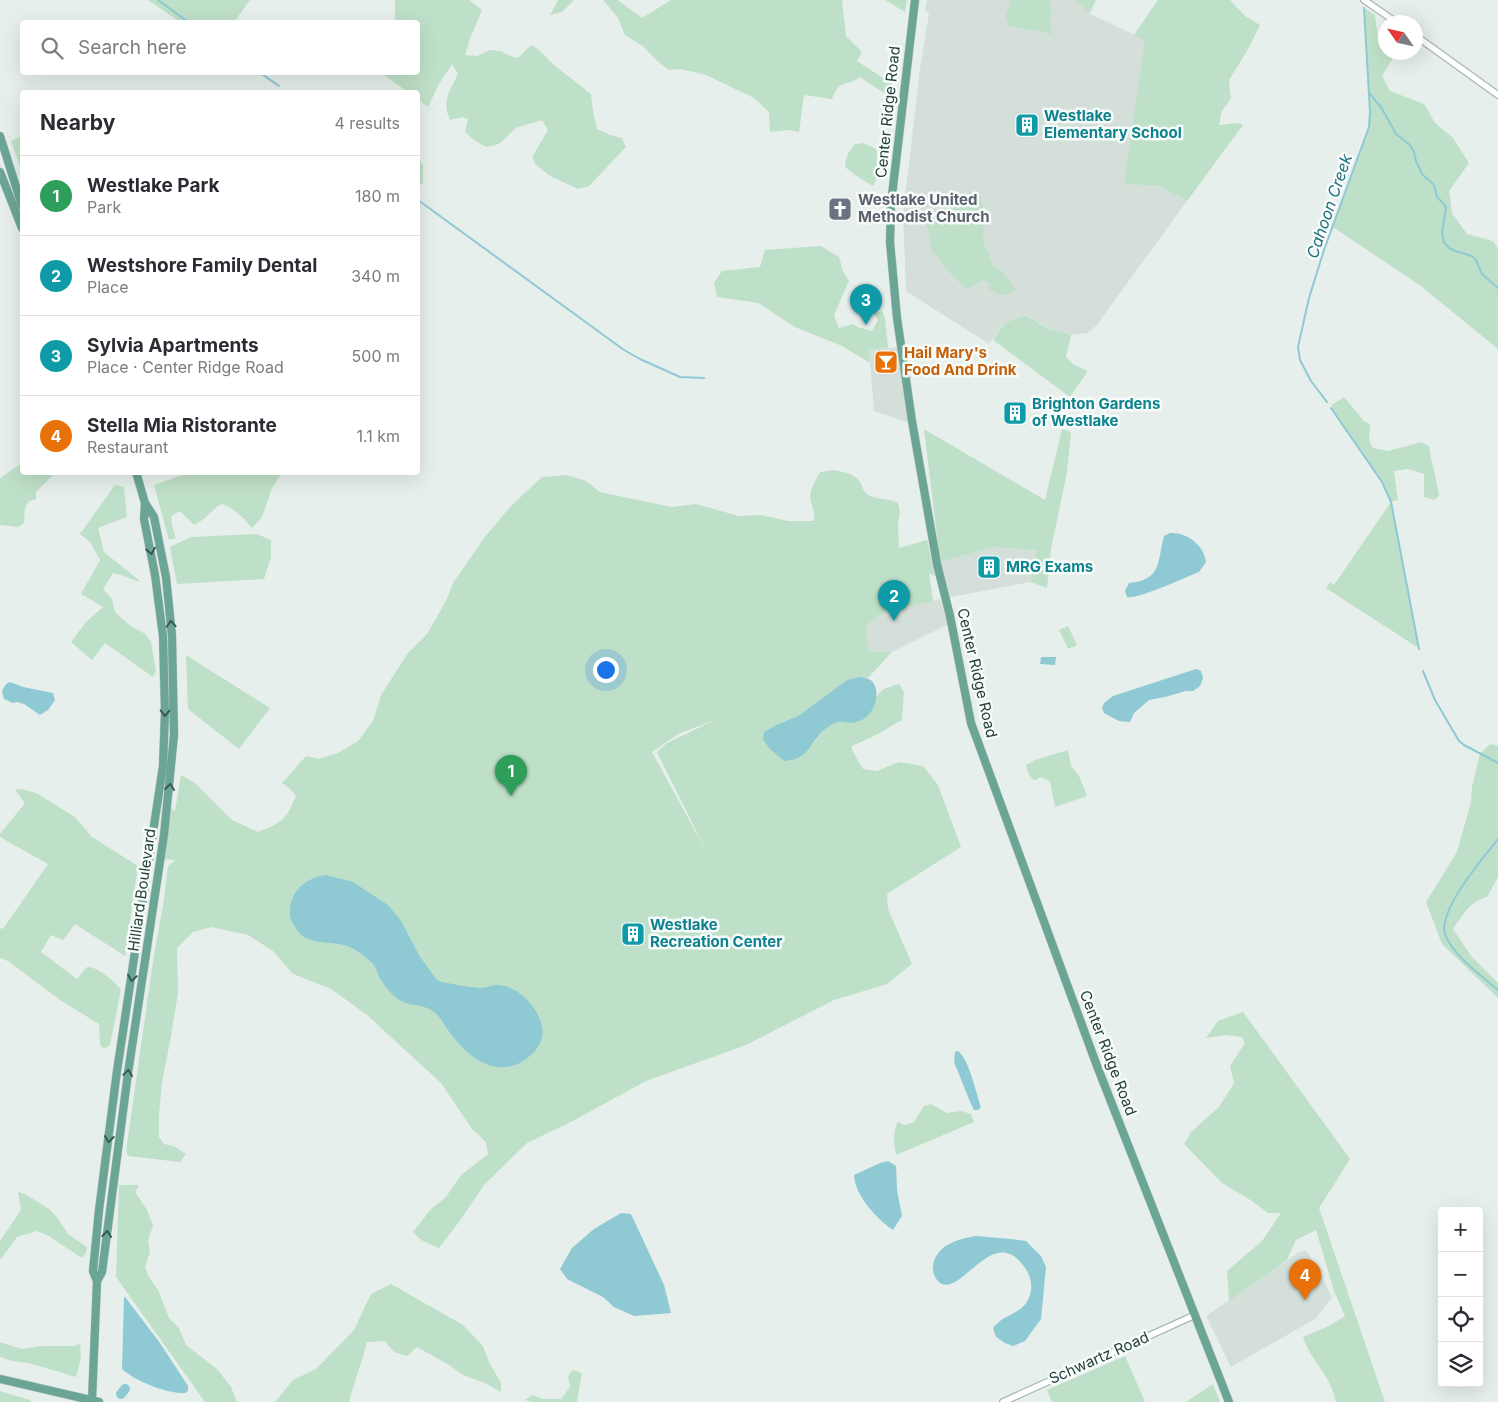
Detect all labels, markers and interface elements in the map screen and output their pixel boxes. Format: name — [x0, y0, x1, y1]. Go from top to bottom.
north arrow — [1378, 15, 1423, 60]
search box — [20, 20, 420, 75]
icon: search — [38, 34, 66, 62]
text: Search here — [78, 36, 187, 59]
street label: Center Ridge Road — [871, 45, 904, 179]
place label: Westlake Elementary School — [1044, 106, 1182, 142]
text: Nearby — [40, 110, 115, 135]
building icon: Westlake Elementary School — [1014, 112, 1040, 138]
text: 4 results — [335, 113, 400, 133]
water label: Cahoon Creek — [1302, 151, 1356, 261]
text: Westlake Park — [87, 174, 219, 197]
text: 1 — [53, 186, 59, 206]
text: 180 m — [355, 186, 400, 206]
place label: Westlake United Methodist Church — [858, 190, 990, 226]
church icon: Westlake United Methodist Church — [827, 196, 853, 222]
text: Park — [87, 197, 121, 217]
text: Westshore Family Dental — [87, 254, 318, 277]
text: 2 — [51, 266, 61, 286]
text: 340 m — [351, 266, 400, 286]
text: Place — [87, 277, 129, 297]
pin: 3 — [850, 284, 882, 325]
text: Sylvia Apartments — [87, 334, 259, 357]
place label: Hail Mary's Food And Drink — [904, 343, 1017, 379]
text: 3 — [51, 346, 61, 366]
text: 500 m — [352, 346, 400, 366]
bar icon: Hail Mary's Food And Drink — [873, 349, 899, 375]
text: Place · Center Ridge Road — [87, 357, 284, 377]
place label: Brighton Gardens of Westlake — [1032, 394, 1160, 430]
building icon: Brighton Gardens of Westlake — [1002, 400, 1028, 426]
text: Stella Mia Ristorante — [87, 414, 277, 437]
text: 4 — [51, 426, 61, 446]
text: 1.1 km — [356, 426, 400, 446]
text: Restaurant — [87, 437, 168, 457]
one-way arrow — [145, 547, 155, 556]
building icon: MRG Exams — [976, 554, 1002, 580]
place label: MRG Exams — [1006, 557, 1093, 576]
pin: 2 — [878, 580, 910, 621]
street label: Center Ridge Road — [953, 606, 1002, 740]
one-way arrow — [166, 620, 177, 628]
your location — [593, 657, 619, 683]
one-way arrow — [160, 710, 170, 717]
pin: 1 — [495, 755, 527, 796]
one-way arrow — [164, 782, 175, 790]
street label: Hilliard Boulevard — [123, 827, 160, 953]
place label: Westlake Recreation Center — [650, 915, 782, 951]
building icon: Westlake Recreation Center — [620, 921, 646, 947]
one-way arrow — [128, 974, 138, 982]
street label: Center Ridge Road — [1076, 987, 1141, 1118]
one-way arrow — [123, 1069, 133, 1078]
one-way arrow — [104, 1135, 115, 1143]
map controls — [1438, 1207, 1483, 1387]
button: + — [1438, 1207, 1483, 1252]
one-way arrow — [101, 1230, 112, 1238]
button: − — [1438, 1252, 1483, 1297]
pin: 4 — [1289, 1259, 1321, 1300]
button: locate — [1438, 1297, 1483, 1342]
street label: Schwartz Road — [1046, 1327, 1152, 1388]
button: layers — [1438, 1342, 1483, 1387]

